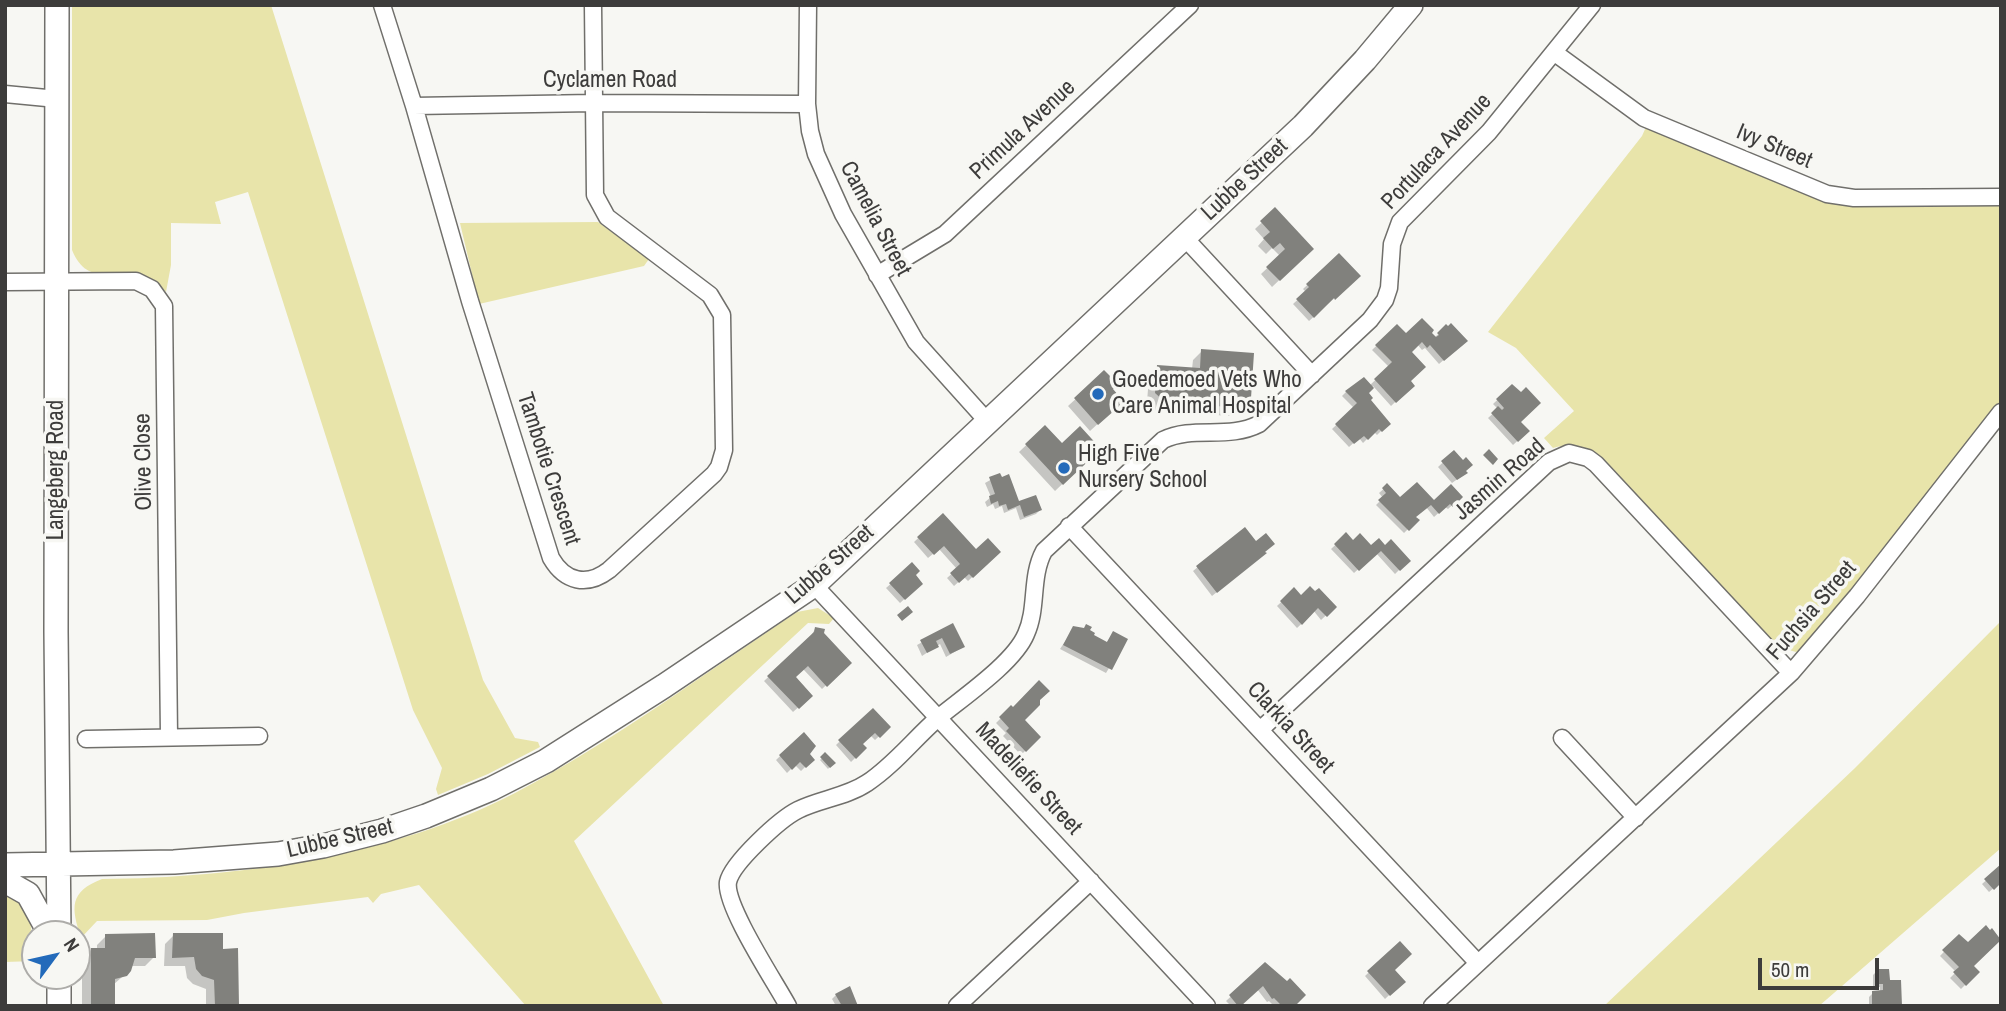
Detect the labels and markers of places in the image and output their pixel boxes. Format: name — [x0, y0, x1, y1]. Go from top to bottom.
place label: Goedemoed Vets Who Care Animal Hospital — [1112, 367, 1302, 421]
marker: Goedemoed Vets Who Care Animal Hospital — [1090, 386, 1106, 402]
place label: High Five Nursery School — [1078, 441, 1207, 495]
marker: High Five Nursery School — [1056, 460, 1072, 476]

